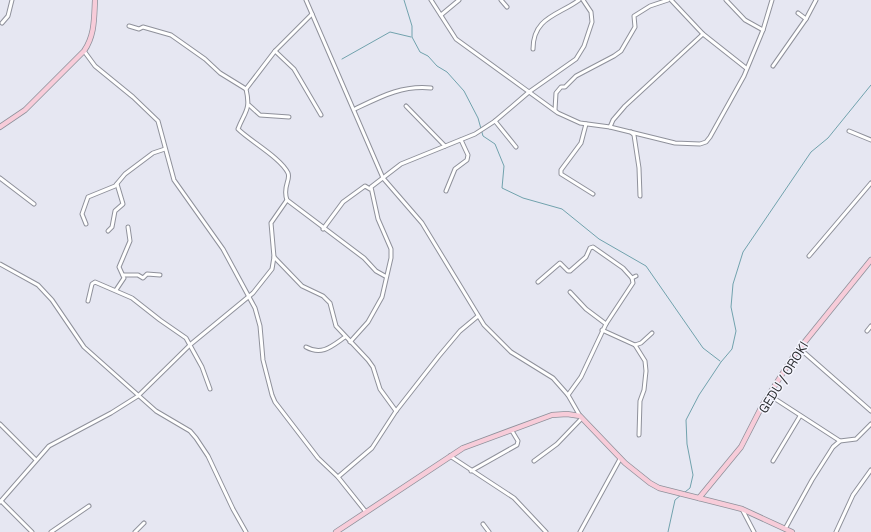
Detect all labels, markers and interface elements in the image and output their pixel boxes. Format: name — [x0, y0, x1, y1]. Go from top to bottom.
street label: GEDU / OROKI — [755, 338, 812, 416]

